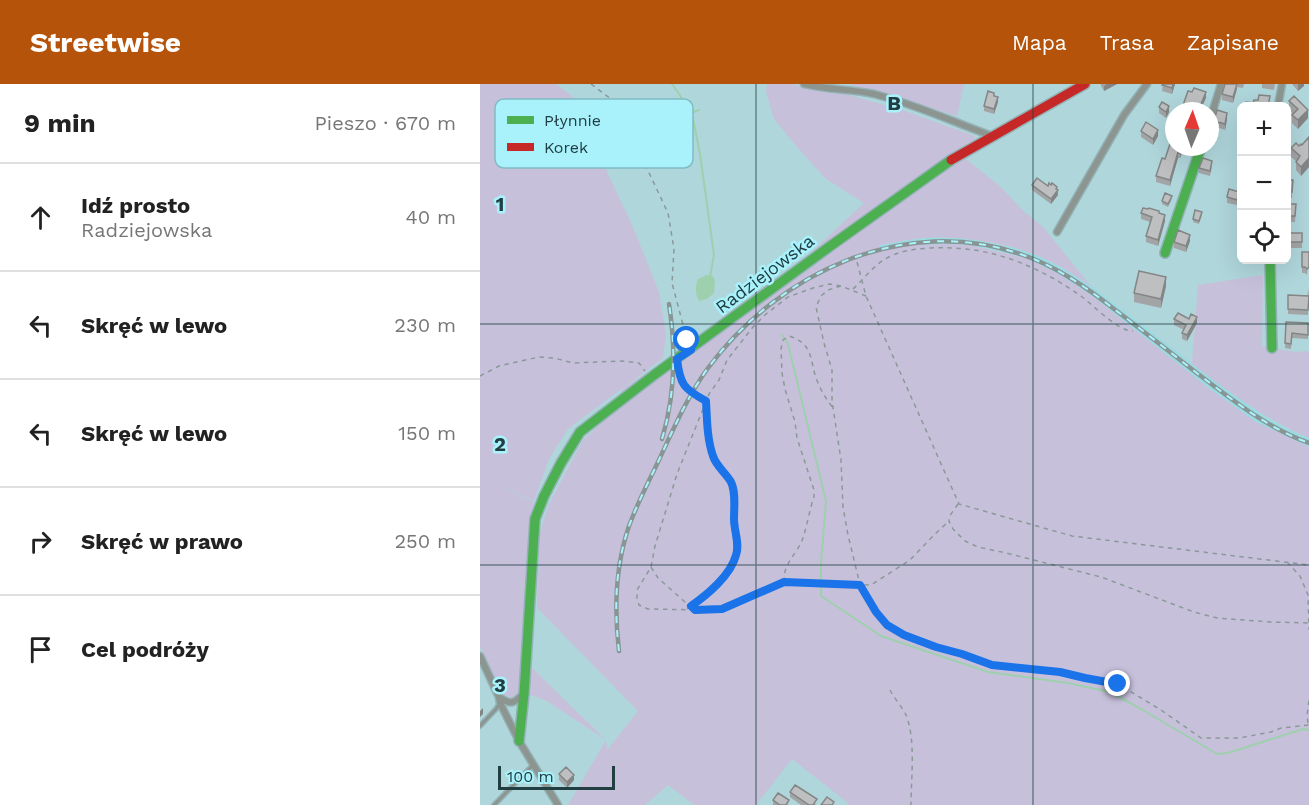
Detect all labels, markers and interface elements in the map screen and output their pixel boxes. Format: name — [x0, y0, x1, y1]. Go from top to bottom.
text: Streetwise — [30, 26, 181, 59]
text: Mapa — [1012, 30, 1067, 55]
text: Trasa — [1100, 30, 1154, 55]
text: Zapisane — [1187, 30, 1279, 55]
text: B — [887, 91, 901, 115]
legend — [495, 99, 693, 168]
north arrow — [1165, 102, 1219, 156]
map controls — [1237, 102, 1291, 264]
button: + — [1237, 102, 1291, 156]
text: 9 min — [24, 108, 96, 138]
text: Pieszo · 670 m — [315, 111, 456, 135]
text: Płynnie — [544, 111, 601, 130]
text: Korek — [544, 138, 588, 157]
button: − — [1237, 156, 1291, 210]
text: 1 — [496, 192, 504, 216]
text: Idź prosto — [81, 193, 190, 218]
icon: ahead — [24, 201, 57, 234]
text: 40 m — [405, 205, 456, 229]
button: locate — [1237, 210, 1291, 264]
text: Radziejowska — [81, 218, 212, 242]
street label: Radziejowska — [711, 230, 818, 318]
icon: left — [24, 309, 57, 342]
text: Skręć w lewo — [81, 313, 227, 338]
text: 230 m — [394, 313, 456, 337]
route start — [673, 326, 699, 352]
icon: left — [24, 417, 57, 450]
text: Skręć w lewo — [81, 421, 227, 446]
text: 150 m — [398, 421, 456, 445]
text: 2 — [494, 432, 506, 456]
icon: right — [24, 525, 57, 558]
text: Skręć w prawo — [81, 529, 243, 554]
text: 250 m — [394, 529, 456, 553]
icon: arrive — [24, 633, 57, 666]
text: Cel podróży — [81, 637, 209, 662]
route end — [1104, 670, 1130, 696]
text: 3 — [494, 673, 506, 697]
scale bar — [498, 763, 615, 790]
text: 100 m — [507, 767, 554, 786]

